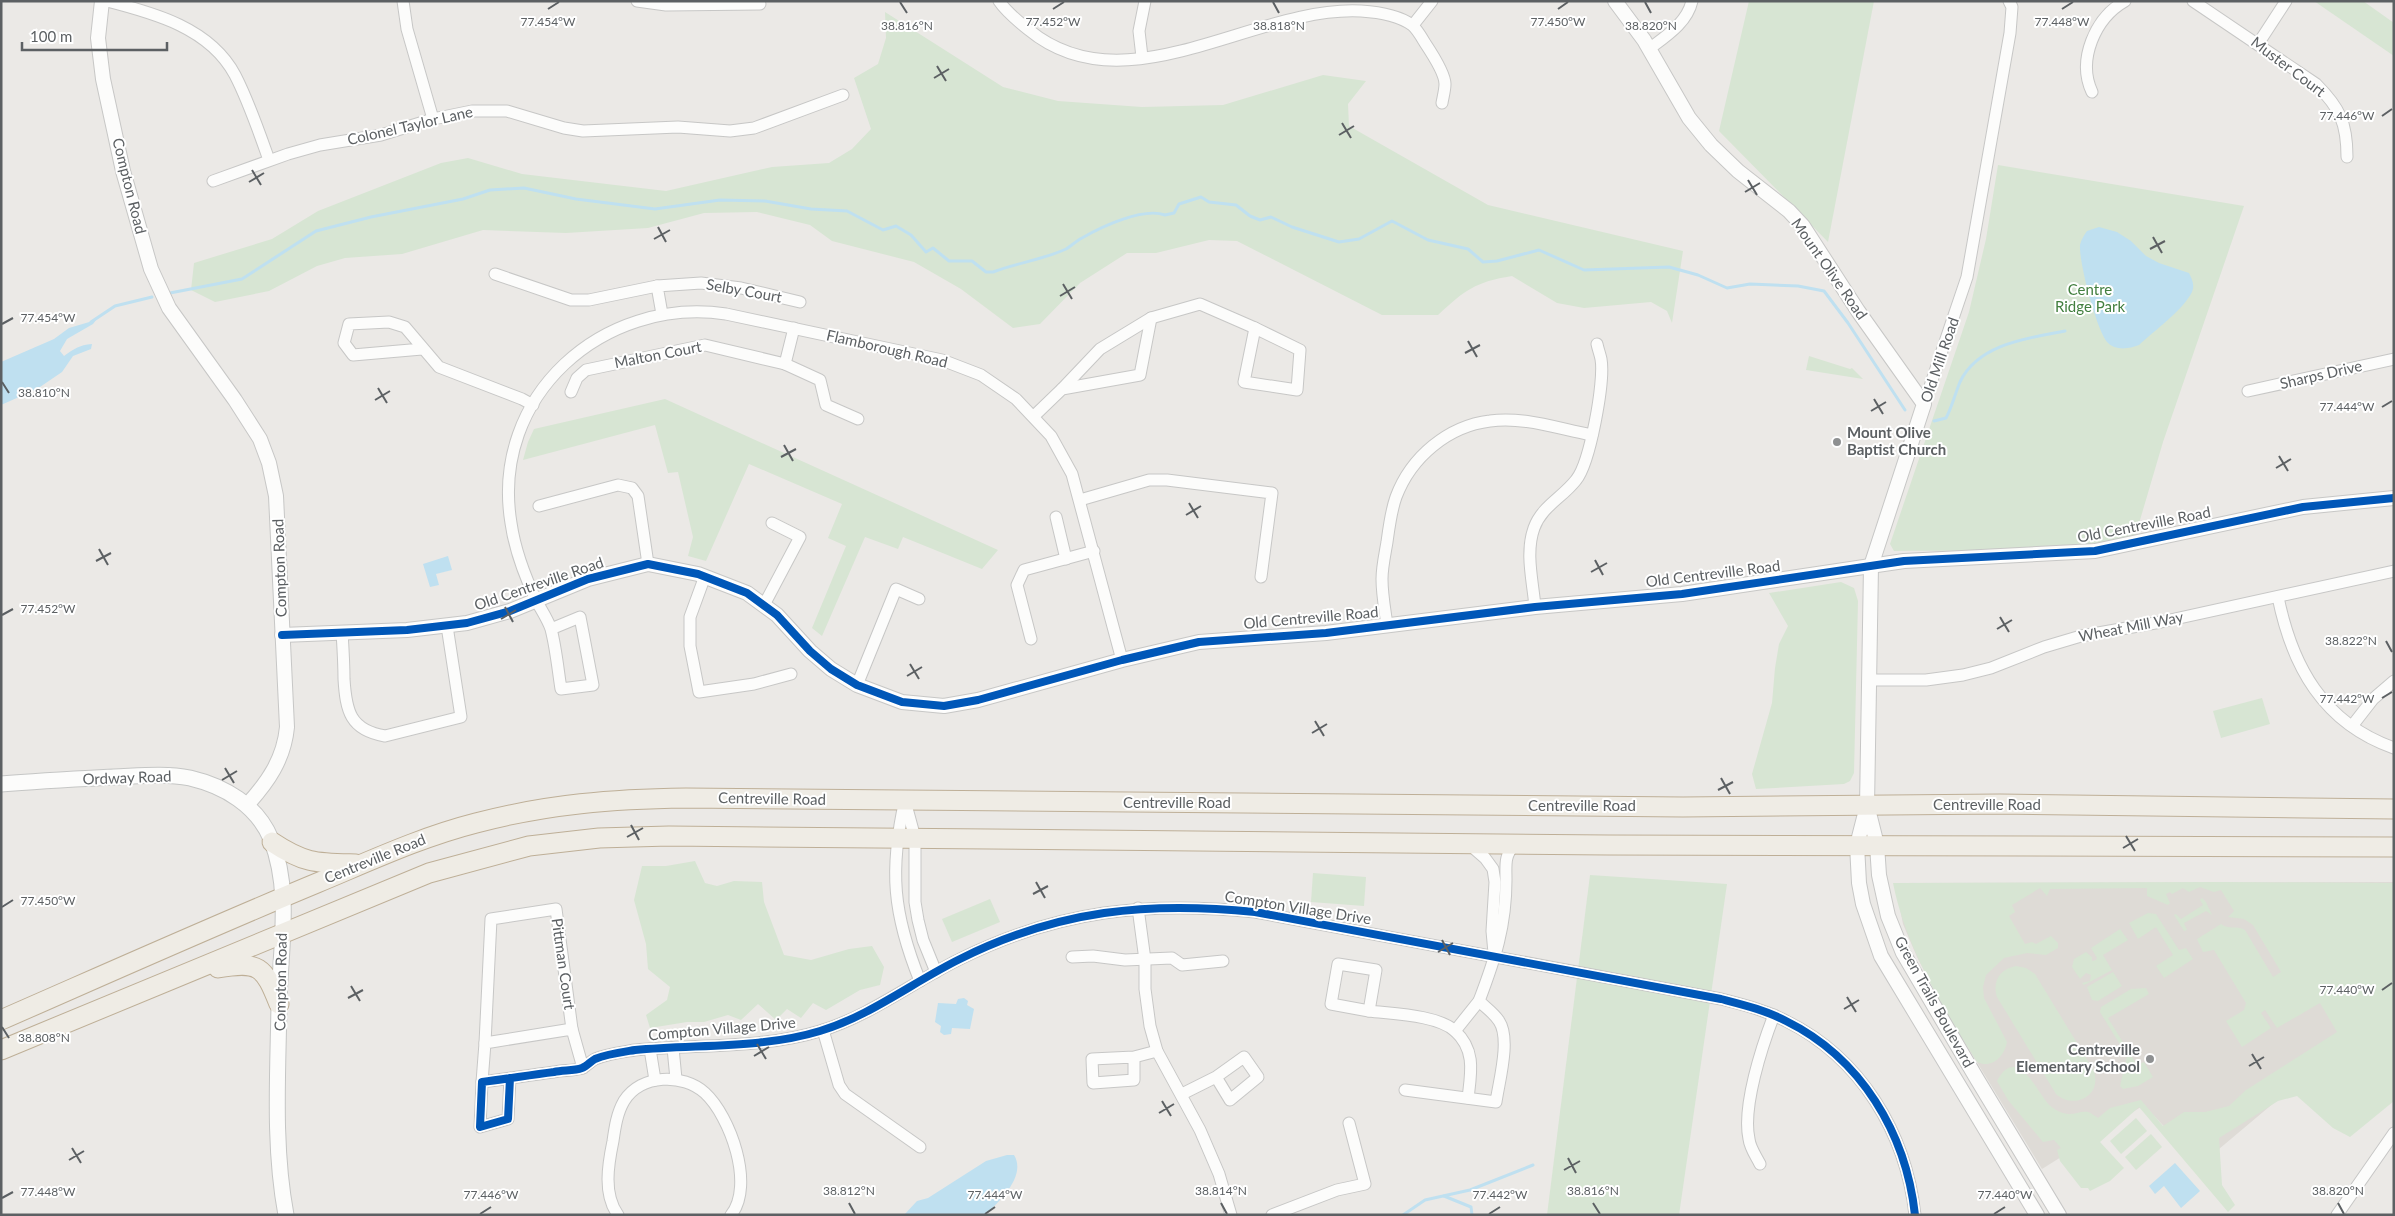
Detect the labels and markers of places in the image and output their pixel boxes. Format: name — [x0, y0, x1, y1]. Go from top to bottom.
place label: Mount Olive Baptist Church — [1847, 423, 1946, 458]
marker: Mount Olive Baptist Church — [1831, 436, 1843, 448]
place label: Centreville Elementary School — [2016, 1040, 2140, 1075]
marker: Centreville Elementary School — [2144, 1053, 2156, 1065]

